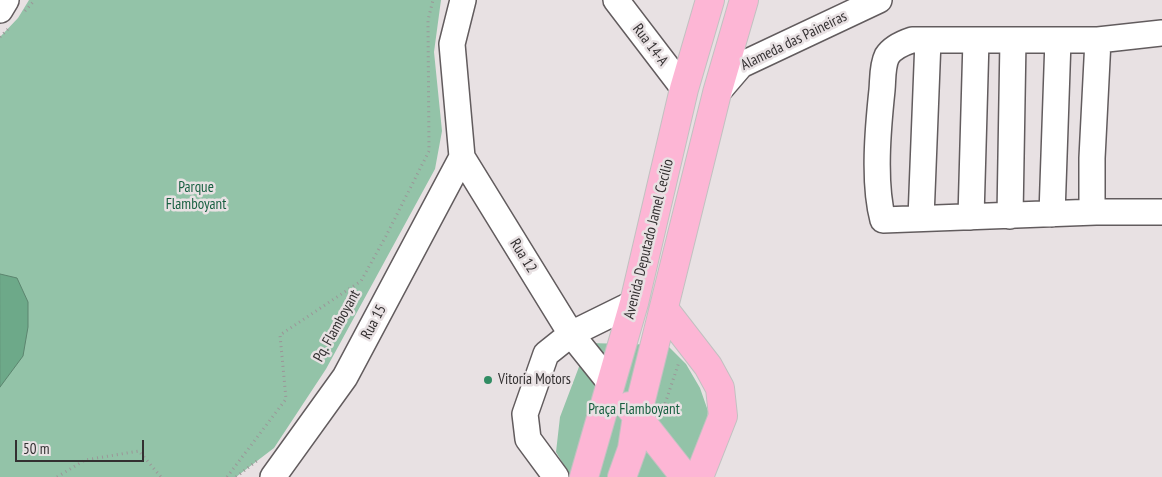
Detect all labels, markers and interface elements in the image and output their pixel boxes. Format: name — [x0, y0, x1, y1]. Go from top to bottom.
street label: Alameda das Paineiras — [738, 8, 850, 74]
street label: Rua 14-A — [628, 21, 672, 69]
street label: Avenida Deputado Jamel Cecílio — [620, 157, 678, 321]
park label: Parque Flamboyant — [166, 179, 226, 214]
street label: Rua 12 — [506, 236, 540, 276]
street label: Pq. Flamboyant — [310, 287, 364, 365]
street label: Rua 15 — [358, 302, 390, 342]
place label: Vitoria Motors — [498, 371, 571, 389]
marker: Vitoria Motors — [482, 374, 494, 386]
park label: Praça Flamboyant — [588, 401, 680, 419]
scale bar — [18, 430, 146, 462]
text: 50 m — [23, 439, 49, 458]

